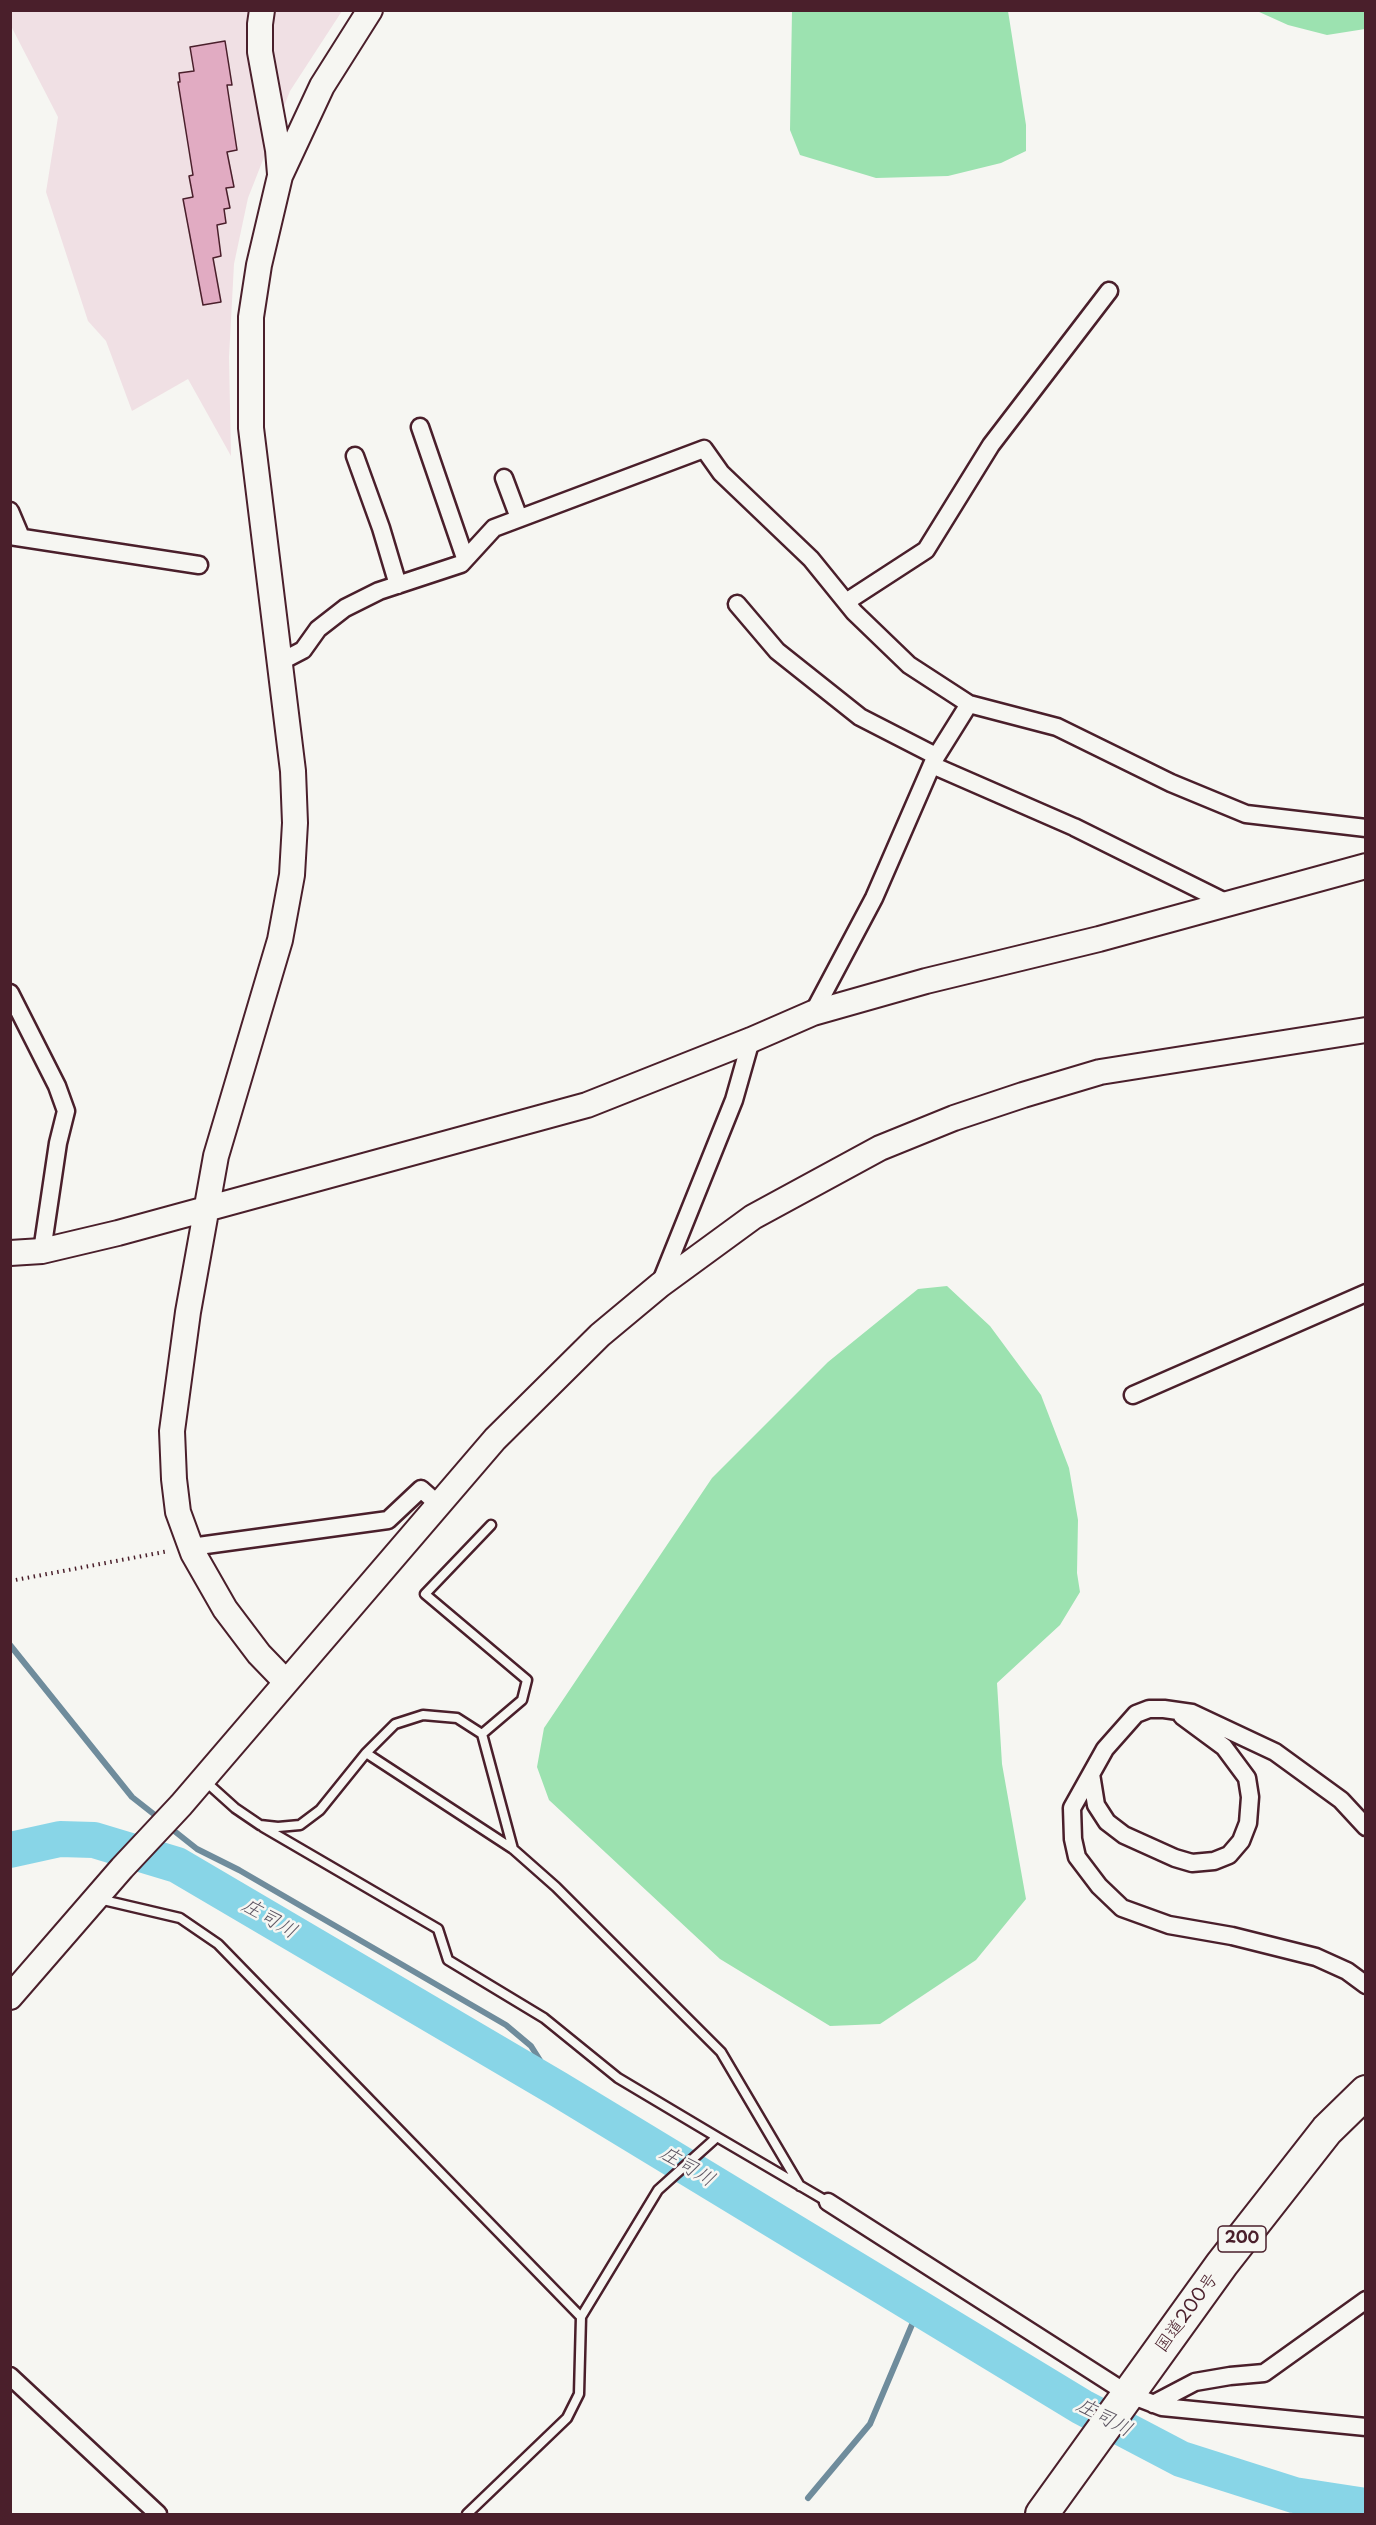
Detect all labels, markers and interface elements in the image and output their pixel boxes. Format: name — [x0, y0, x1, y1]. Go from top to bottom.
water label: 庄司川 — [237, 1894, 301, 1944]
water label: 庄司川 — [655, 2141, 719, 2193]
road number: 200 — [1218, 2226, 1266, 2252]
street label: 国道200号 — [1151, 2269, 1223, 2357]
water label: 庄司川 — [1072, 2393, 1136, 2443]

